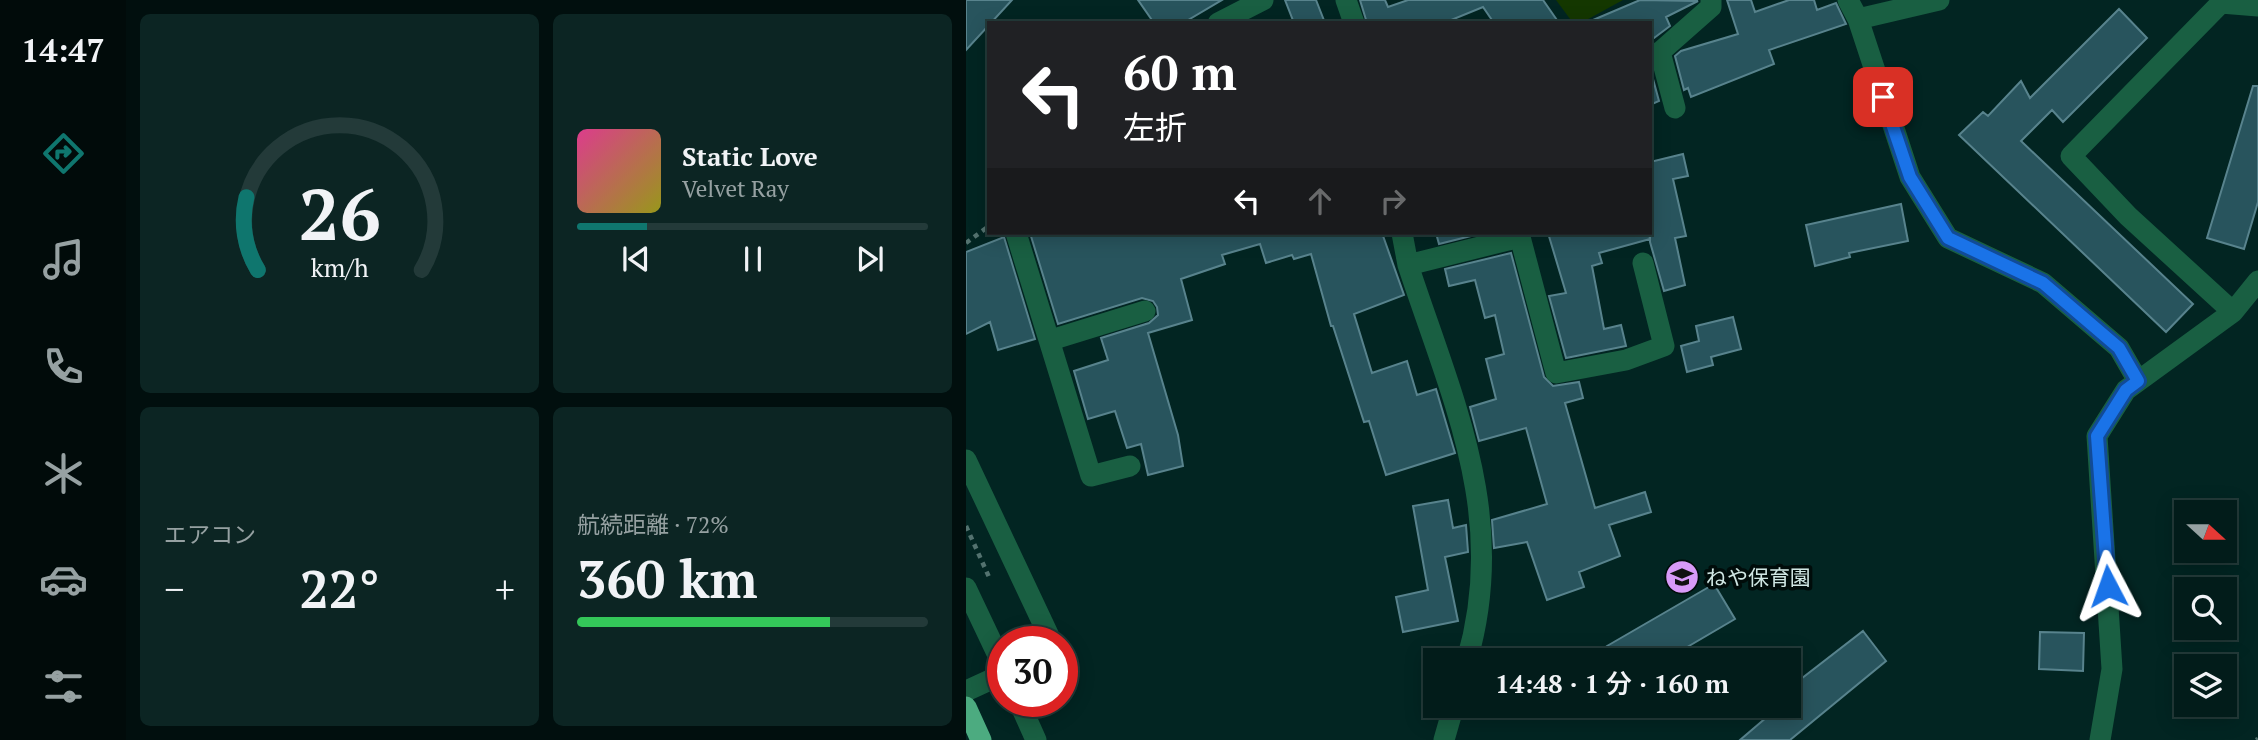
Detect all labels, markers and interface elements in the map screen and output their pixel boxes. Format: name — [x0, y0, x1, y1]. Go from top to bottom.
text: 14:47 — [21, 29, 105, 71]
text: 60 m — [1123, 39, 1237, 104]
icon: left — [1008, 49, 1099, 140]
pin — [1853, 67, 1913, 127]
icon: arrive — [1864, 78, 1902, 116]
text: 左折 — [1123, 106, 1187, 148]
icon: directions — [39, 129, 88, 178]
text: Static Love — [682, 139, 818, 173]
text: 26 — [298, 164, 381, 261]
text: Velvet Ray — [682, 173, 789, 204]
icon: left — [1228, 182, 1266, 220]
icon: ahead — [1301, 182, 1339, 220]
icon: right — [1374, 182, 1412, 220]
icon: music — [39, 235, 88, 284]
icon: previous — [617, 240, 655, 278]
icon: pause — [734, 240, 772, 278]
icon: next — [851, 240, 889, 278]
text: km/h — [311, 251, 369, 284]
icon: phone — [39, 342, 88, 391]
icon: climate — [39, 449, 88, 498]
north arrow — [2174, 500, 2236, 564]
map controls — [2174, 500, 2237, 717]
text: 航続距離 · 72% — [577, 509, 729, 540]
text: エアコン — [164, 519, 256, 550]
text: 360 km — [577, 544, 758, 613]
position arrow — [2071, 549, 2145, 623]
text: 22° — [299, 554, 380, 623]
icon: car — [39, 555, 88, 604]
school or university icon: ねや保育園 — [1663, 558, 1701, 596]
place label: ねや保育園 — [1706, 563, 1811, 591]
text: − — [164, 564, 184, 614]
text: + — [495, 564, 515, 614]
button: search — [2174, 577, 2237, 640]
speed limit sign: 30 — [987, 626, 1078, 717]
button: layers — [2174, 654, 2237, 717]
icon: filters — [39, 662, 88, 711]
text: 14:48 · 1 分 · 160 m — [1495, 666, 1729, 700]

